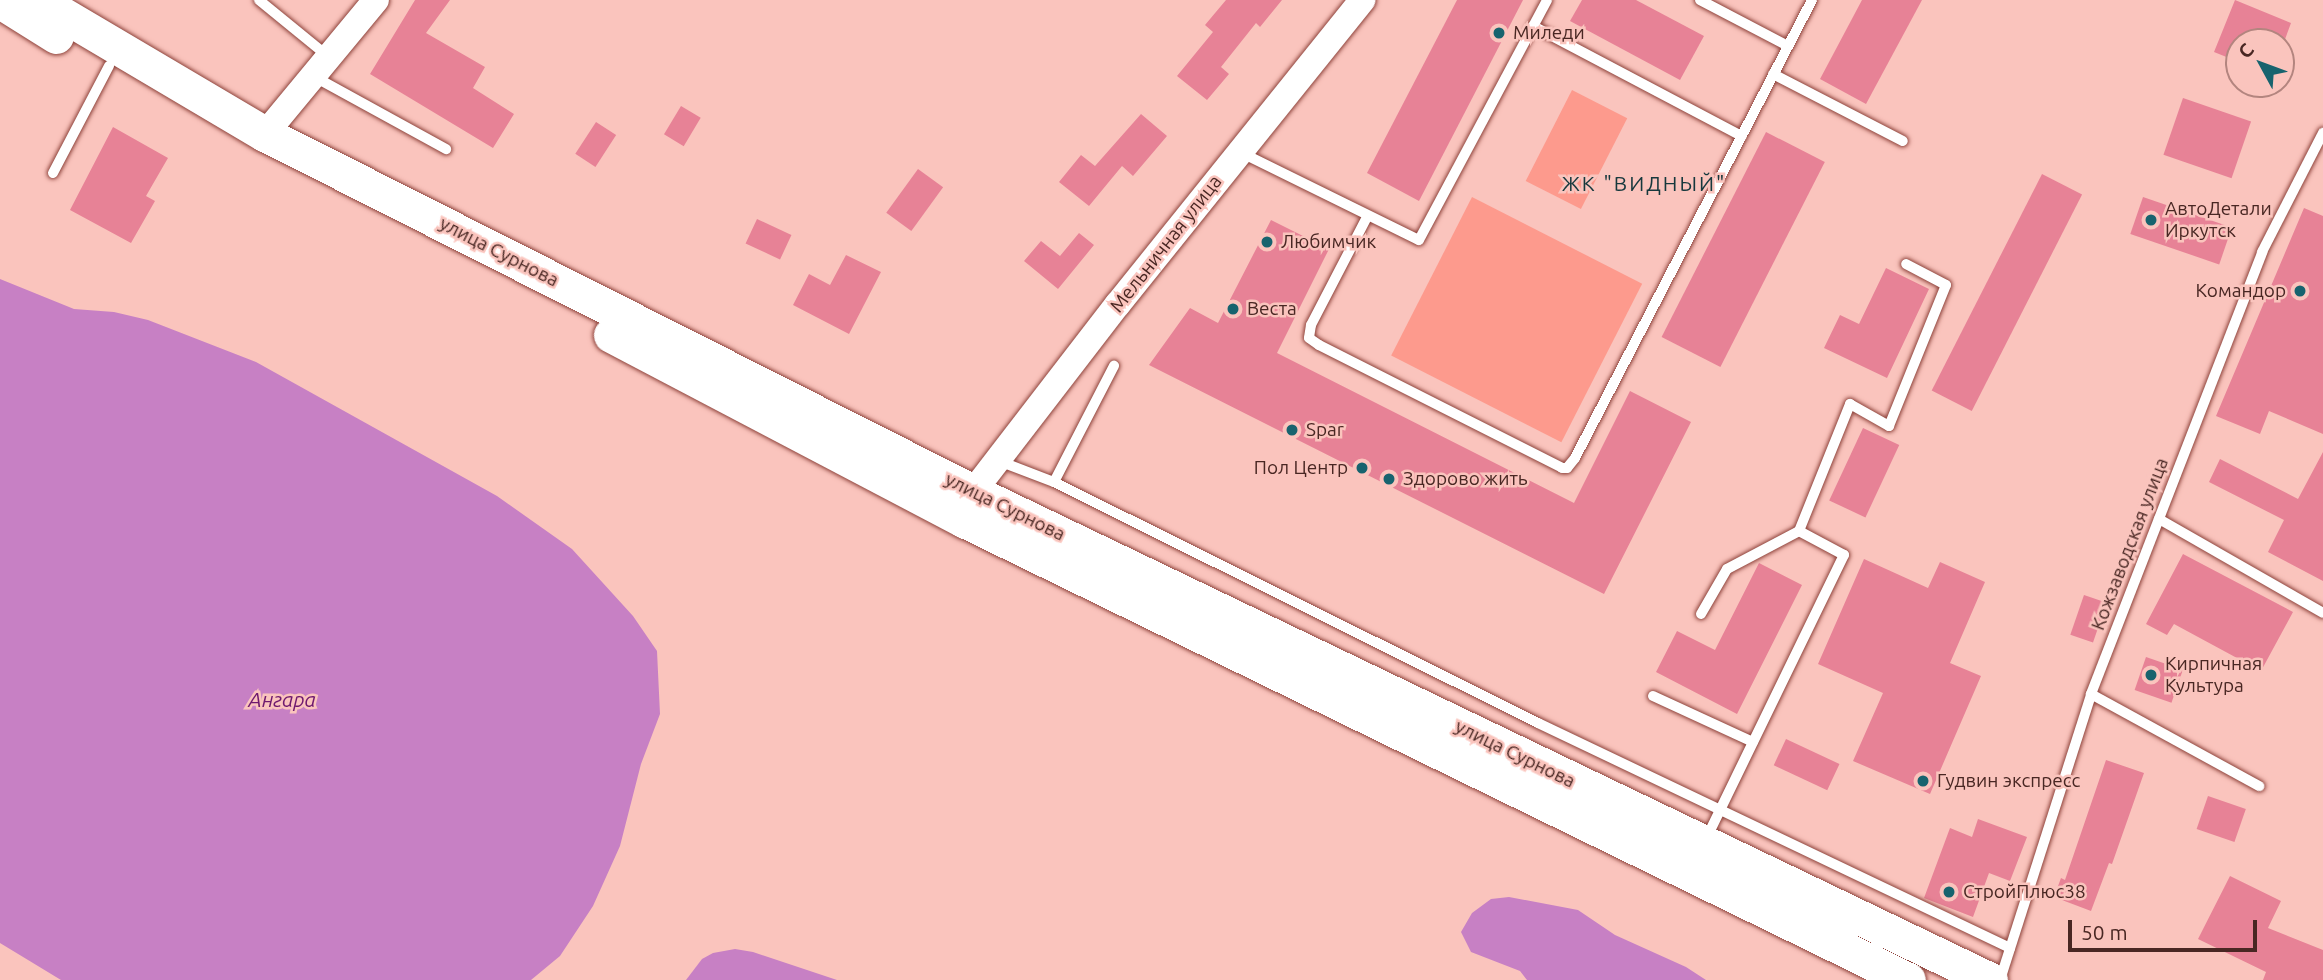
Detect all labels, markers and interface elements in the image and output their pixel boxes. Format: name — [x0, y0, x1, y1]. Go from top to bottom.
place label: Миледи — [1513, 22, 1585, 44]
marker: Миледи — [1491, 25, 1507, 41]
north arrow — [2225, 28, 2295, 98]
text: С — [2233, 39, 2258, 62]
district label: ЖК "ВИДНЫЙ" — [1563, 170, 1725, 196]
street label: Мельничная улица — [1105, 171, 1227, 317]
place label: АвтоДетали Иркутск — [2165, 198, 2272, 242]
street label: улица Сурнова — [436, 212, 562, 292]
marker: АвтоДетали Иркутск — [2143, 212, 2159, 228]
place label: Любимчик — [1281, 231, 1376, 253]
marker: Любимчик — [1259, 234, 1275, 250]
place label: Командор — [2196, 280, 2286, 302]
marker: Командор — [2292, 283, 2308, 299]
place label: Веста — [1247, 298, 1297, 320]
marker: Веста — [1225, 301, 1241, 317]
place label: Spar — [1306, 419, 1344, 441]
marker: Spar — [1284, 422, 1300, 438]
street label: Кожзаводская улица — [2087, 455, 2173, 633]
place label: Пол Центр — [1254, 457, 1348, 479]
marker: Пол Центр — [1354, 460, 1370, 476]
street label: улица Сурнова — [941, 468, 1069, 546]
place label: Здорово жить — [1403, 468, 1528, 490]
marker: Здорово жить — [1381, 471, 1397, 487]
place label: Кирпичная Культура — [2165, 653, 2262, 697]
marker: Кирпичная Культура — [2143, 667, 2159, 683]
water label: Ангара — [248, 686, 316, 712]
street label: улица Сурнова — [1451, 715, 1579, 793]
place label: Гудвин экспресс — [1937, 770, 2080, 792]
marker: Гудвин экспресс — [1915, 773, 1931, 789]
place label: СтройПлюс38 — [1963, 881, 2086, 903]
marker: СтройПлюс38 — [1941, 884, 1957, 900]
scale bar — [2071, 906, 2260, 950]
text: 50 m — [2081, 920, 2128, 944]

